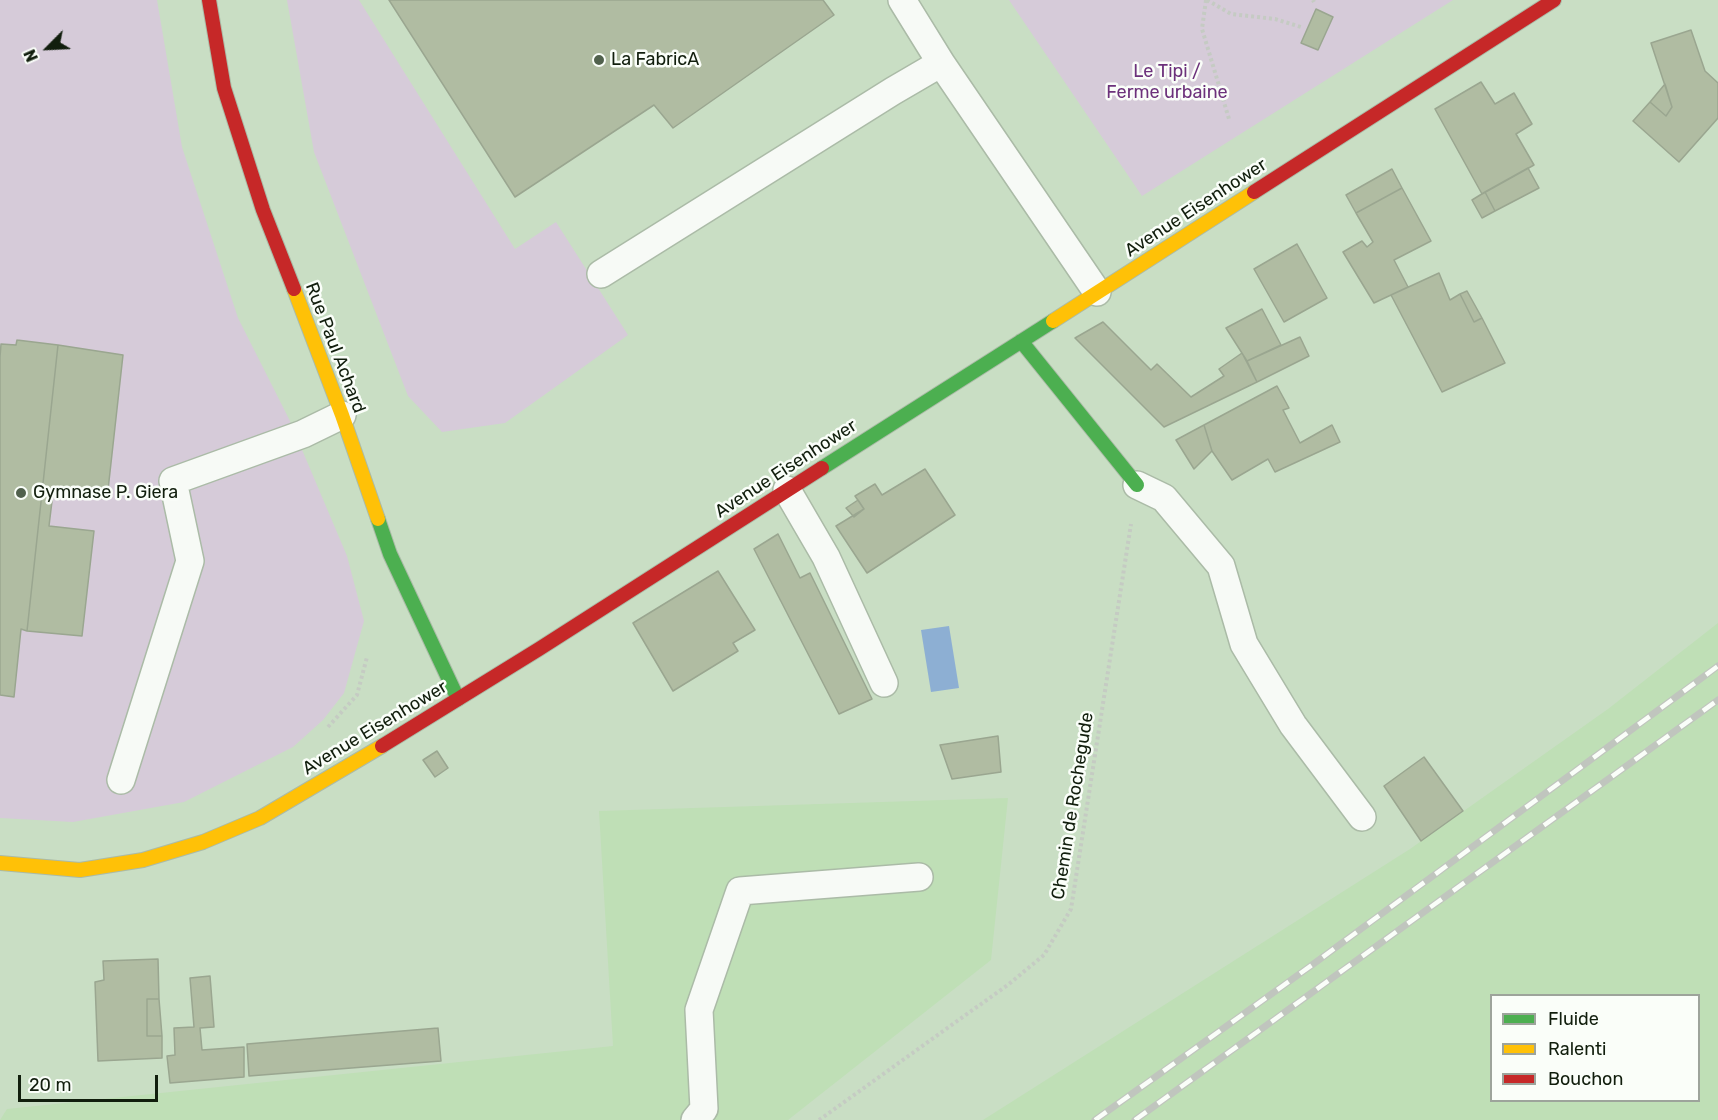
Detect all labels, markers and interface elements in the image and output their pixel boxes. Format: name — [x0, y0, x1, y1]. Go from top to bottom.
north arrow — [18, 18, 78, 78]
text: N — [20, 46, 42, 65]
place label: La FabricA — [611, 49, 699, 71]
marker: La FabricA — [592, 53, 606, 67]
park label: Le Tipi / Ferme urbaine — [1106, 61, 1228, 104]
street label: Avenue Eisenhower — [1121, 154, 1271, 262]
street label: Rue Paul Achard — [300, 280, 370, 416]
street label: Avenue Eisenhower — [711, 415, 861, 523]
place label: Gymnase P. Giera — [33, 482, 178, 504]
marker: Gymnase P. Giera — [14, 486, 28, 500]
street label: Avenue Eisenhower — [299, 676, 451, 780]
street label: Chemin de Rochegude — [1048, 711, 1098, 901]
legend — [1490, 994, 1700, 1102]
text: Fluide — [1548, 1008, 1599, 1030]
text: Ralenti — [1548, 1038, 1606, 1060]
scale bar — [21, 1063, 160, 1101]
text: Bouchon — [1548, 1068, 1623, 1090]
text: 20 m — [29, 1074, 71, 1096]

